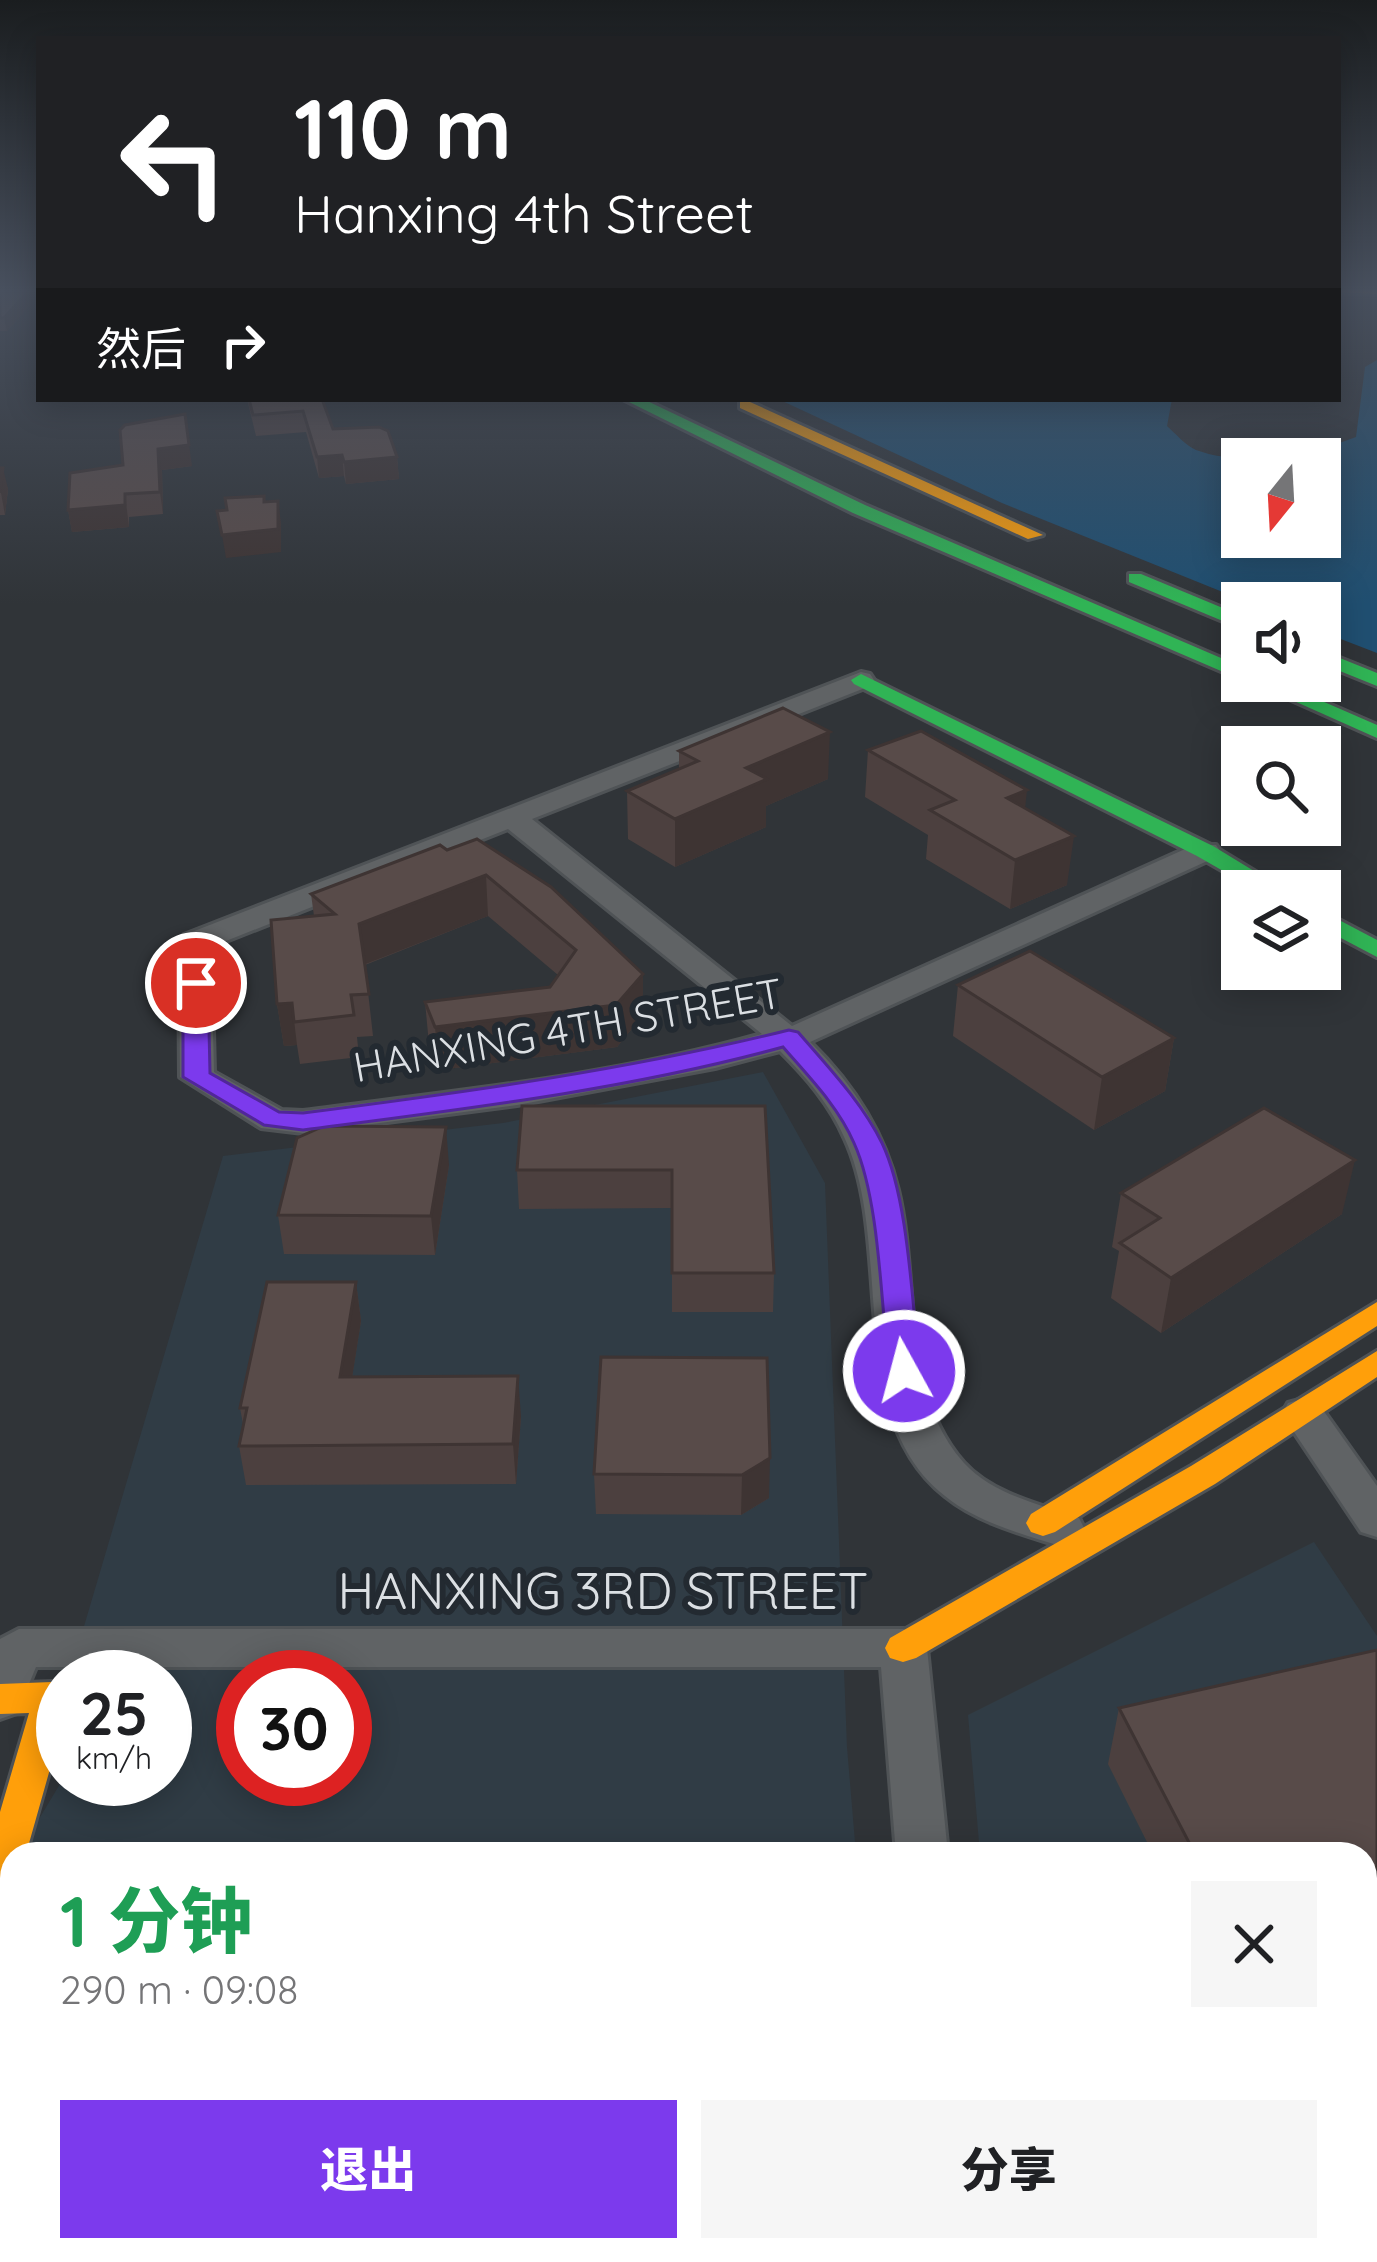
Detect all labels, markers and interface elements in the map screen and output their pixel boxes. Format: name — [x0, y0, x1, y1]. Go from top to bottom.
text: 110 m — [294, 75, 512, 180]
icon: left — [96, 84, 252, 240]
text: Hanxing 4th Street — [294, 179, 754, 247]
icon: right — [210, 312, 276, 378]
text: 然后 — [96, 320, 186, 376]
north arrow — [1221, 438, 1341, 558]
map controls — [1221, 438, 1341, 990]
button: sound — [1221, 582, 1341, 702]
button: search — [1221, 726, 1341, 846]
button: layers — [1221, 870, 1341, 990]
pin — [145, 932, 247, 1034]
icon: arrive — [163, 950, 229, 1016]
street label: HANXING 4TH STREET — [349, 966, 787, 1093]
position arrow — [841, 1308, 967, 1434]
street label: HANXING 3RD STREET — [338, 1558, 868, 1622]
speed limit sign: 30 — [216, 1650, 372, 1806]
text: 25 — [80, 1675, 148, 1750]
text: km/h — [76, 1739, 152, 1777]
text: 1 分钟 — [60, 1875, 252, 1965]
button: close — [1191, 1881, 1317, 2007]
text: 290 m · 09:08 — [60, 1965, 298, 2014]
button: 退出 — [60, 2100, 677, 2238]
button: 分享 — [701, 2100, 1317, 2238]

